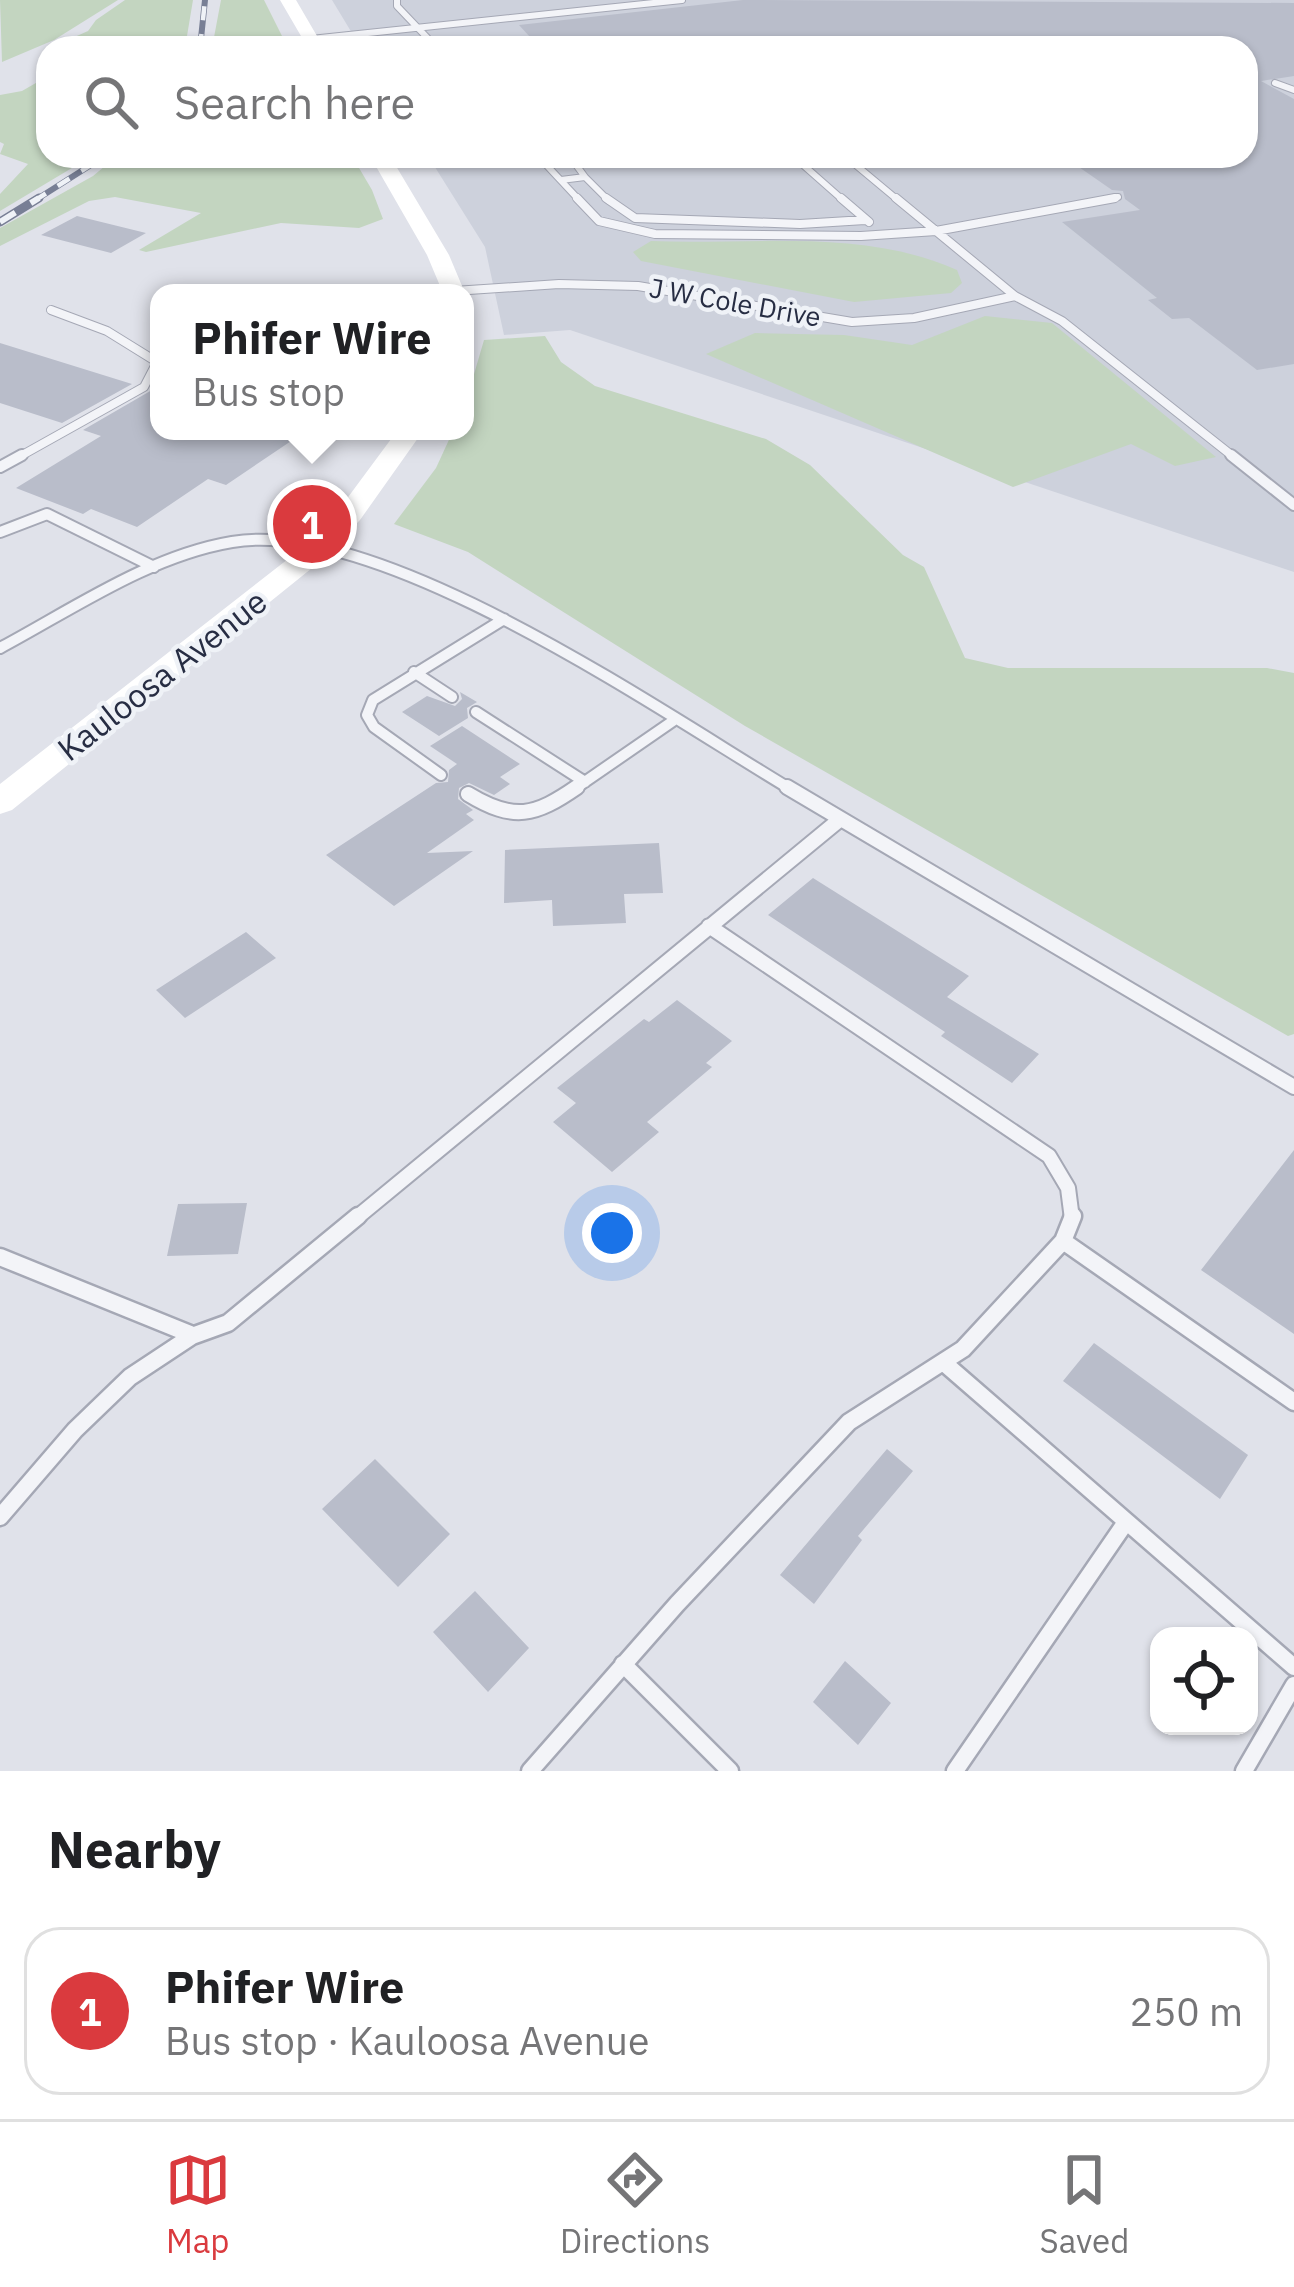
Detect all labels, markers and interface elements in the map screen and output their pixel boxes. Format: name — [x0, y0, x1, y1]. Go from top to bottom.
search box — [36, 36, 1258, 168]
icon: search — [78, 69, 144, 135]
text: Search here — [174, 73, 415, 131]
street label: J W Cole Drive — [647, 269, 824, 334]
popup — [150, 284, 474, 440]
text: Phifer Wire — [192, 308, 432, 366]
text: Bus stop — [192, 366, 345, 417]
pin: 1 — [273, 479, 351, 569]
street label: Kauloosa Avenue — [48, 579, 275, 770]
your location — [582, 1203, 642, 1263]
map controls — [1150, 1627, 1258, 1735]
button: locate — [1150, 1627, 1258, 1735]
text: Nearby — [48, 1816, 221, 1882]
text: Phifer Wire — [165, 1957, 404, 2015]
text: 1 — [78, 1986, 102, 2037]
text: 250 m — [1130, 1986, 1243, 2037]
text: Bus stop · Kauloosa Avenue — [165, 2015, 649, 2066]
tab: Map — [165, 2147, 231, 2262]
tab: Directions — [560, 2147, 710, 2262]
tab: Saved — [1040, 2147, 1129, 2262]

